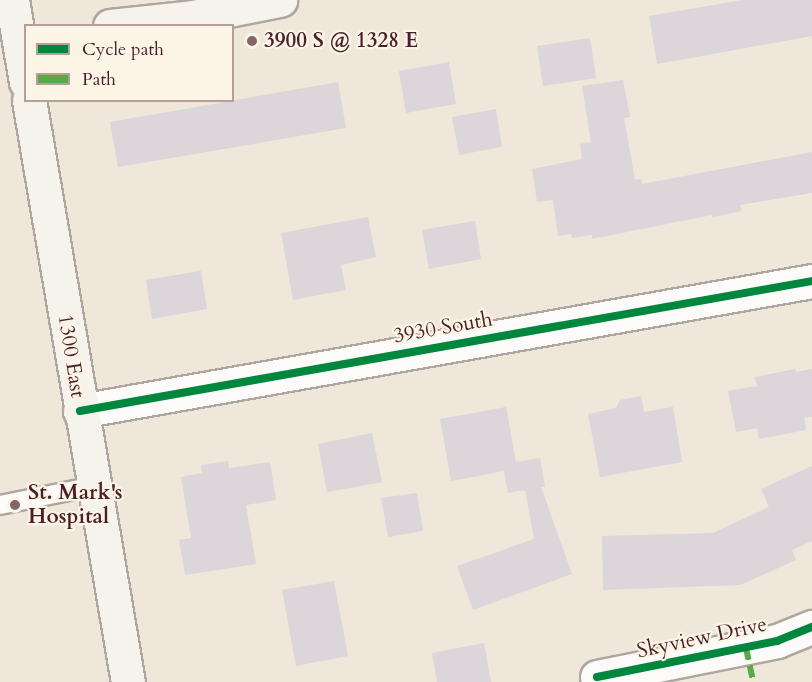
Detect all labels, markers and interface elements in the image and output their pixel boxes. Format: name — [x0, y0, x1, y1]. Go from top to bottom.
legend — [24, 24, 234, 102]
place label: 3900 S @ 1328 E — [264, 28, 418, 54]
marker: 3900 S @ 1328 E — [245, 34, 259, 48]
text: Cycle path — [82, 37, 164, 62]
text: Path — [82, 67, 116, 92]
street label: 3930 South — [391, 307, 495, 349]
street label: 1300 East — [52, 312, 90, 400]
place label: St. Mark's Hospital — [28, 480, 122, 530]
marker: St. Mark's Hospital — [6, 496, 24, 514]
street label: Skyview Drive — [635, 612, 769, 664]

